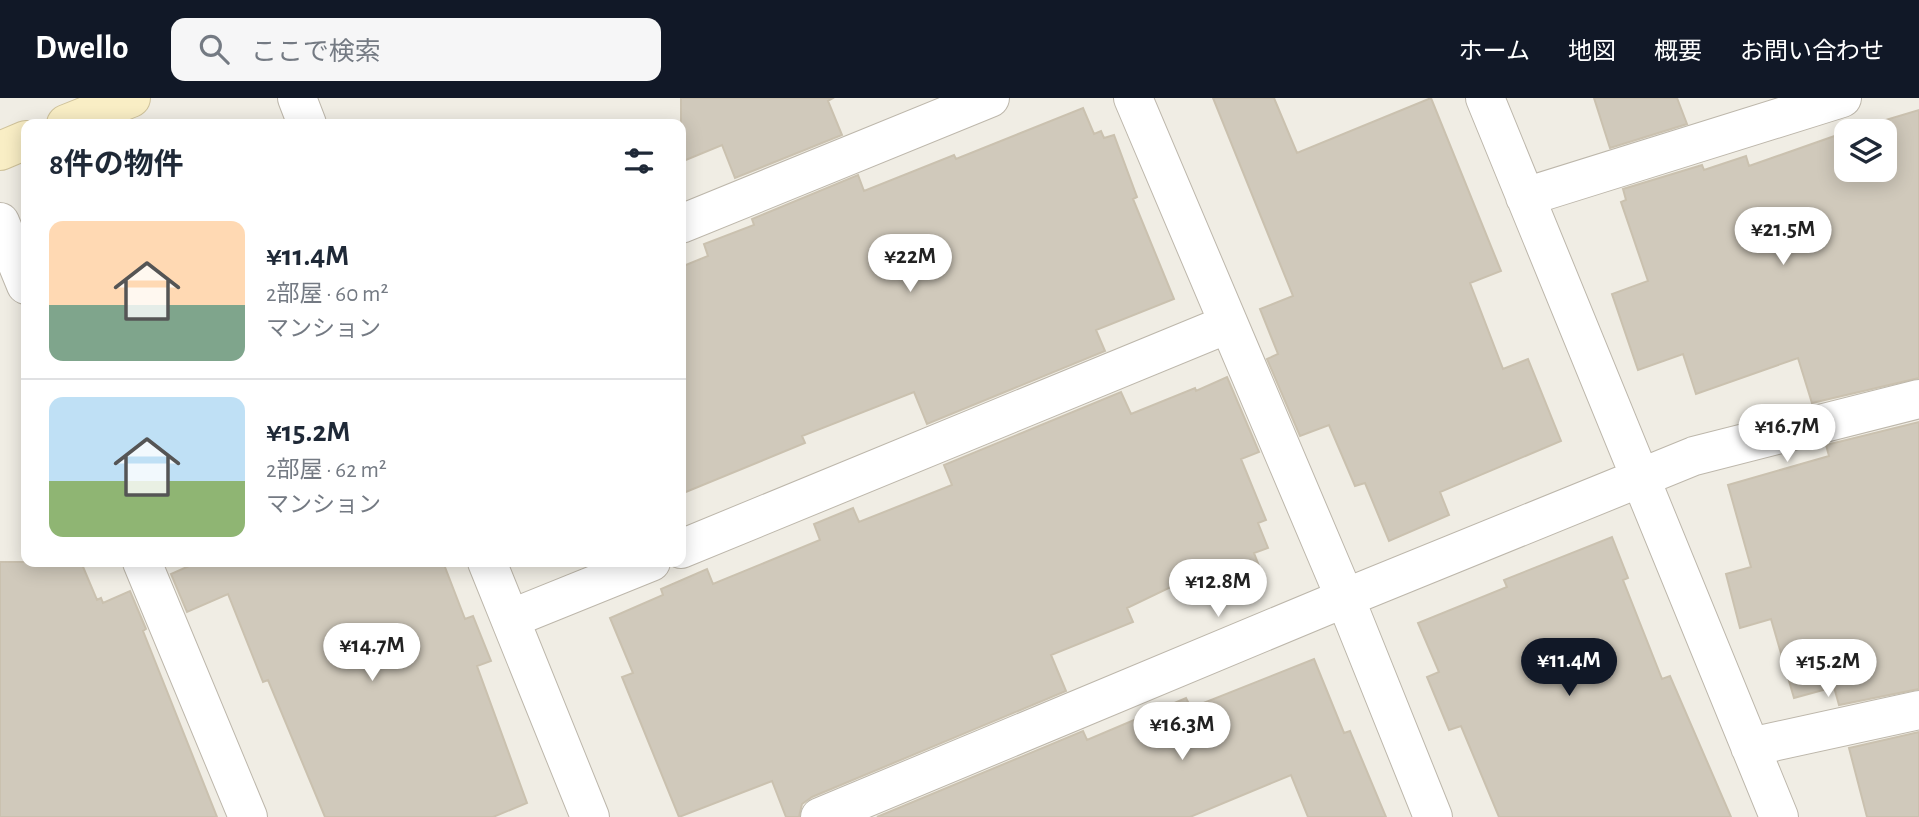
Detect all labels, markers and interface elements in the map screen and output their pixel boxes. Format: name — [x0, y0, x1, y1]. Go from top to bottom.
search box — [171, 18, 661, 81]
icon: search — [195, 30, 233, 68]
text: Dwello — [35, 32, 129, 65]
text: ここで検索 — [251, 39, 381, 65]
text: ホーム — [1459, 40, 1530, 64]
text: 地図 — [1568, 40, 1616, 64]
text: 概要 — [1654, 40, 1702, 64]
text: お問い合わせ — [1740, 40, 1884, 64]
map controls — [1834, 119, 1897, 182]
button: layers — [1834, 119, 1897, 182]
icon: filters — [620, 142, 658, 180]
text: 8件の物件 — [49, 150, 184, 180]
pin: ¥21.5M — [1726, 208, 1840, 267]
text: ¥21.5M — [1751, 218, 1815, 241]
pin: ¥22M — [869, 234, 951, 294]
text: ¥11.4M — [266, 241, 349, 271]
text: ¥22M — [884, 245, 936, 268]
icon: home — [105, 249, 189, 333]
text: 2部屋 · 60 m² — [266, 283, 389, 306]
text: マンション — [266, 318, 381, 341]
pin: ¥16.7M — [1730, 404, 1844, 464]
text: ¥16.7M — [1754, 415, 1820, 438]
text: ¥15.2M — [266, 417, 350, 447]
icon: home — [105, 425, 189, 509]
text: 2部屋 · 62 m² — [266, 459, 387, 482]
text: マンション — [266, 494, 381, 517]
pin: ¥12.8M — [1161, 560, 1275, 619]
text: ¥12.8M — [1185, 570, 1251, 593]
pin: ¥14.7M — [315, 624, 429, 683]
text: ¥14.7M — [339, 634, 405, 657]
pin: ¥11.4M — [1512, 638, 1626, 698]
pin: ¥15.2M — [1771, 640, 1885, 699]
text: ¥11.4M — [1537, 649, 1601, 672]
text: ¥15.2M — [1796, 650, 1860, 673]
pin: ¥16.3M — [1125, 702, 1239, 762]
text: ¥16.3M — [1150, 713, 1215, 736]

